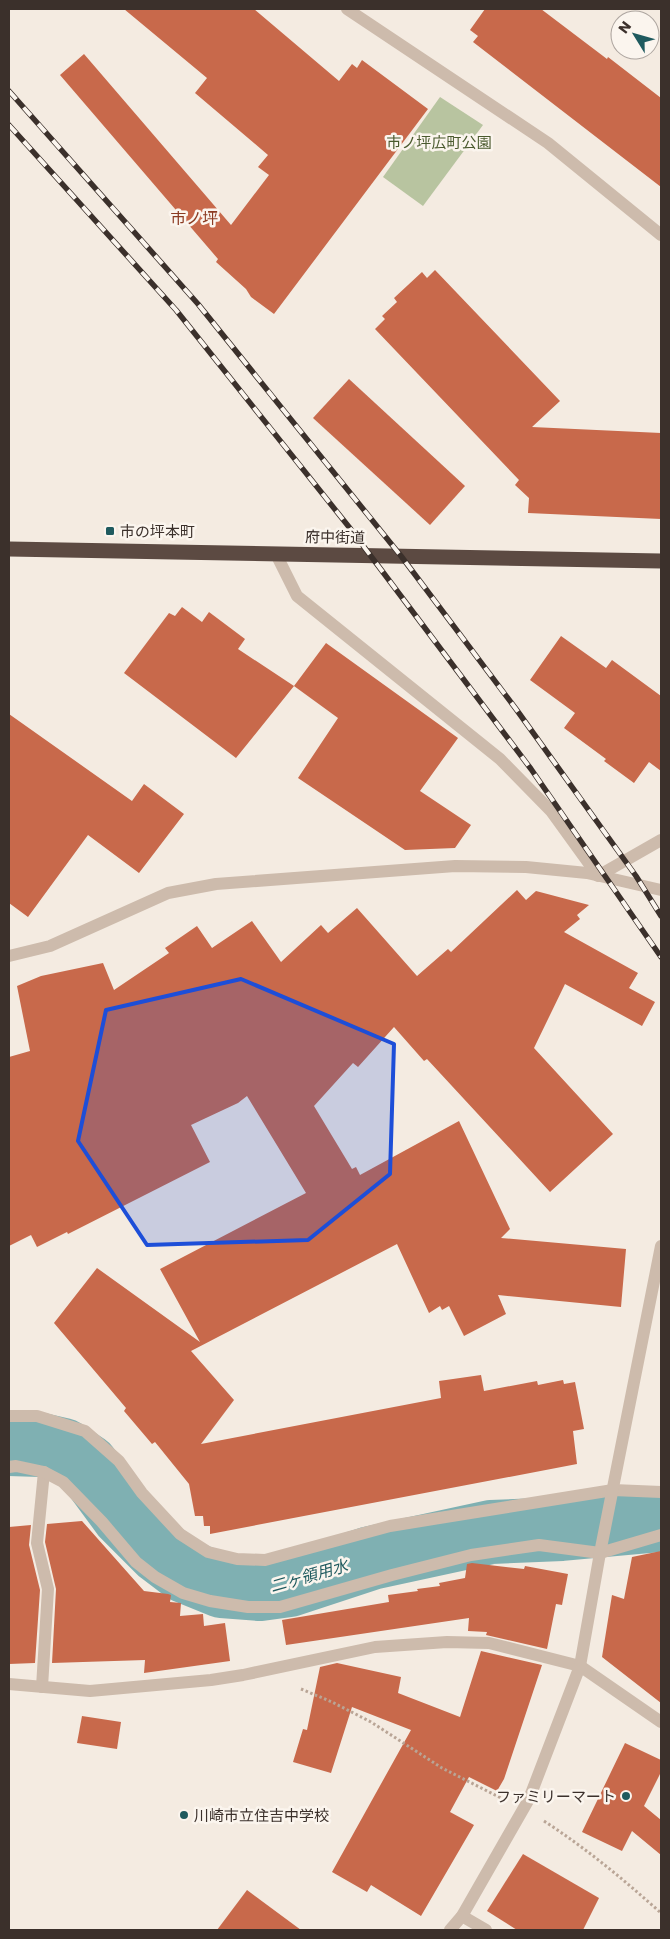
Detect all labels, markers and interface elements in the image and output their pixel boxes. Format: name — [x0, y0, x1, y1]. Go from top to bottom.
north arrow — [610, 10, 660, 60]
text: N — [613, 17, 636, 37]
park label: 市ノ坪広町公園 — [386, 132, 492, 153]
district label: 市ノ坪 — [170, 207, 218, 230]
place label: 市の坪本町 — [120, 521, 195, 542]
marker: 市の坪本町 — [104, 525, 116, 537]
street label: 府中街道 — [305, 526, 365, 548]
water label: 二ヶ領用水 — [267, 1553, 353, 1598]
place label: ファミリーマート — [496, 1786, 616, 1807]
marker: ファミリーマート — [620, 1790, 632, 1802]
place label: 川崎市立住吉中学校 — [194, 1805, 329, 1826]
marker: 川崎市立住吉中学校 — [178, 1809, 190, 1821]

